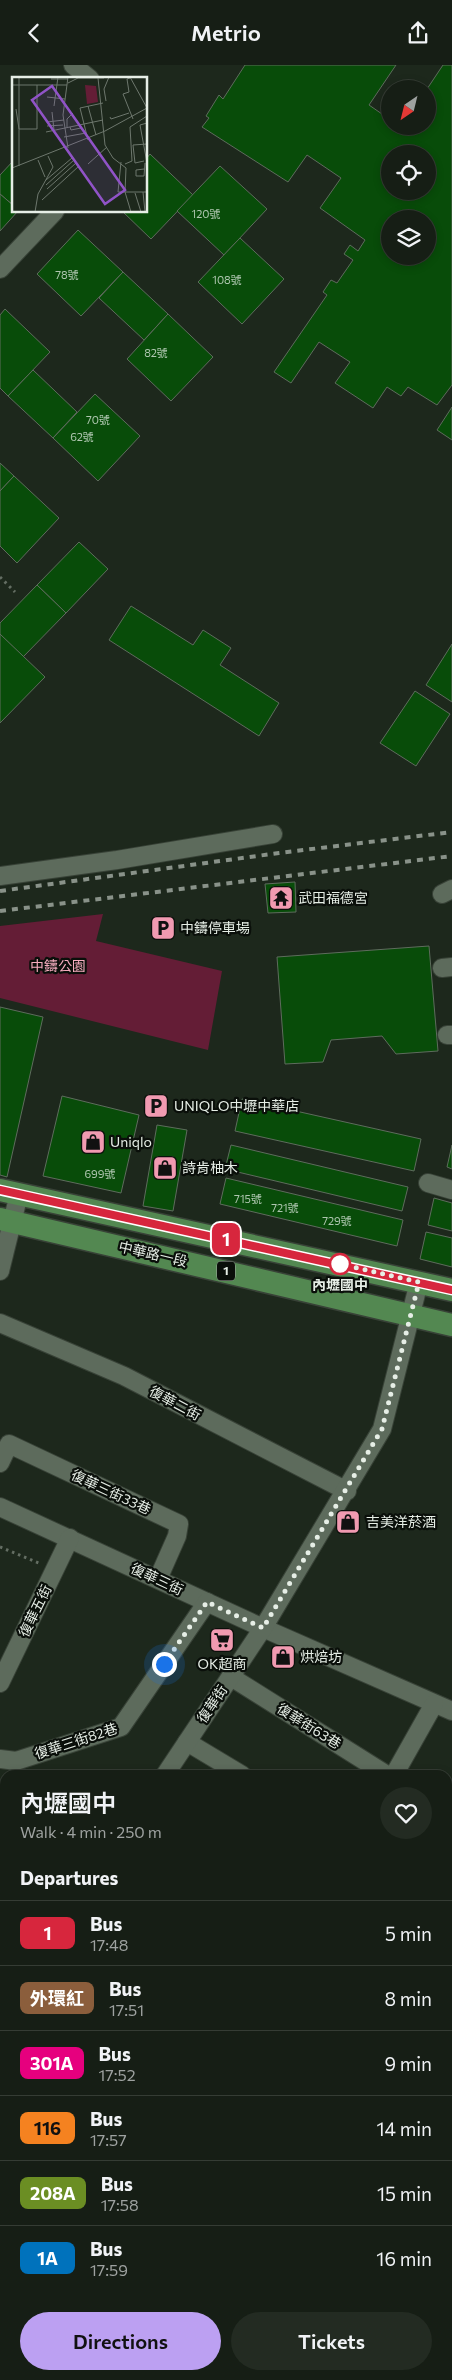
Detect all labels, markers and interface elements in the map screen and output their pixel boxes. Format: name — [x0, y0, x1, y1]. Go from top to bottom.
icon: back — [20, 19, 48, 47]
text: Metrio — [191, 19, 261, 46]
icon: share — [404, 19, 432, 47]
inset map — [12, 77, 148, 213]
north arrow — [381, 80, 436, 135]
map controls — [381, 80, 436, 265]
button: locate — [381, 145, 436, 200]
house number: 120號 — [192, 207, 220, 220]
button: layers — [381, 210, 436, 265]
house number: 78號 — [55, 268, 79, 281]
house number: 108號 — [212, 273, 242, 286]
house number: 82號 — [144, 346, 168, 359]
house number: 70號 — [86, 413, 110, 426]
house number: 62號 — [70, 430, 94, 443]
temple icon: 武田福德宮 — [268, 885, 294, 911]
place label: 武田福德宮 — [298, 889, 368, 906]
parking icon: 中鑄停車場 — [150, 915, 176, 941]
place label: 中鑄停車場 — [180, 919, 250, 936]
park label: 中鑄公園 — [30, 957, 86, 974]
parking icon: UNIQLO中壢中華店 — [143, 1093, 169, 1119]
place label: UNIQLO中壢中華店 — [174, 1097, 299, 1114]
shop icon: Uniqlo — [80, 1129, 106, 1155]
place label: Uniqlo — [110, 1133, 152, 1150]
shop icon: 詩肯柚木 — [152, 1155, 178, 1181]
place label: 詩肯柚木 — [182, 1159, 238, 1176]
house number: 699號 — [85, 1167, 115, 1180]
house number: 715號 — [234, 1192, 262, 1205]
house number: 721號 — [271, 1201, 299, 1214]
house number: 729號 — [322, 1214, 352, 1227]
line badge: 1 — [210, 1223, 242, 1255]
text: 1 — [222, 1228, 230, 1250]
street label: 中華路一段 — [117, 1237, 189, 1270]
marker: 內壢國中 — [329, 1253, 351, 1275]
road number: 1 — [217, 1261, 235, 1281]
place label: 內壢國中 — [312, 1276, 368, 1293]
street label: 復華二街 — [147, 1382, 204, 1423]
street label: 復華三街33巷 — [69, 1466, 154, 1517]
shop icon: 吉美洋菸酒 — [335, 1509, 361, 1535]
place label: 吉美洋菸酒 — [366, 1513, 436, 1530]
street label: 復華三街 — [128, 1559, 186, 1598]
street label: 復華五街 — [15, 1582, 54, 1640]
supermarket icon: OK超商 — [209, 1627, 235, 1653]
shop icon: 烘焙坊 — [270, 1644, 296, 1670]
place label: 烘焙坊 — [300, 1648, 342, 1665]
your location — [152, 1652, 177, 1677]
place label: OK超商 — [198, 1655, 246, 1672]
street label: 復華街 — [193, 1682, 230, 1726]
street label: 復華街63巷 — [274, 1699, 344, 1752]
street label: 復華三街82巷 — [32, 1719, 119, 1762]
button: heart — [380, 1787, 432, 1839]
text: 內壢國中 — [20, 1788, 116, 1817]
text: Walk · 4 min · 250 m — [20, 1822, 162, 1841]
text: Departures — [20, 1866, 118, 1889]
text: Bus — [90, 1912, 122, 1935]
text: 1 — [43, 1922, 52, 1944]
text: 5 min — [385, 1922, 432, 1945]
text: 17:48 — [90, 1935, 128, 1954]
text: Bus — [109, 1977, 141, 2000]
text: 外環紅 — [30, 1987, 84, 2009]
text: 8 min — [384, 1987, 432, 2010]
text: 17:51 — [109, 2000, 144, 2019]
text: Bus — [99, 2042, 131, 2065]
text: 301A — [30, 2052, 74, 2074]
text: 9 min — [384, 2052, 432, 2075]
text: 17:52 — [99, 2065, 136, 2084]
text: Bus — [90, 2107, 122, 2130]
text: 116 — [34, 2117, 61, 2139]
text: 14 min — [376, 2117, 432, 2140]
text: 17:57 — [90, 2130, 127, 2149]
text: Bus — [101, 2172, 133, 2195]
text: 208A — [30, 2182, 76, 2204]
text: 15 min — [377, 2182, 432, 2205]
text: 17:58 — [101, 2195, 139, 2214]
text: Bus — [90, 2237, 122, 2260]
text: 1A — [37, 2247, 58, 2269]
text: 16 min — [376, 2247, 432, 2270]
text: 17:59 — [90, 2260, 128, 2279]
button: Directions — [20, 2312, 221, 2370]
button: Tickets — [231, 2312, 432, 2370]

